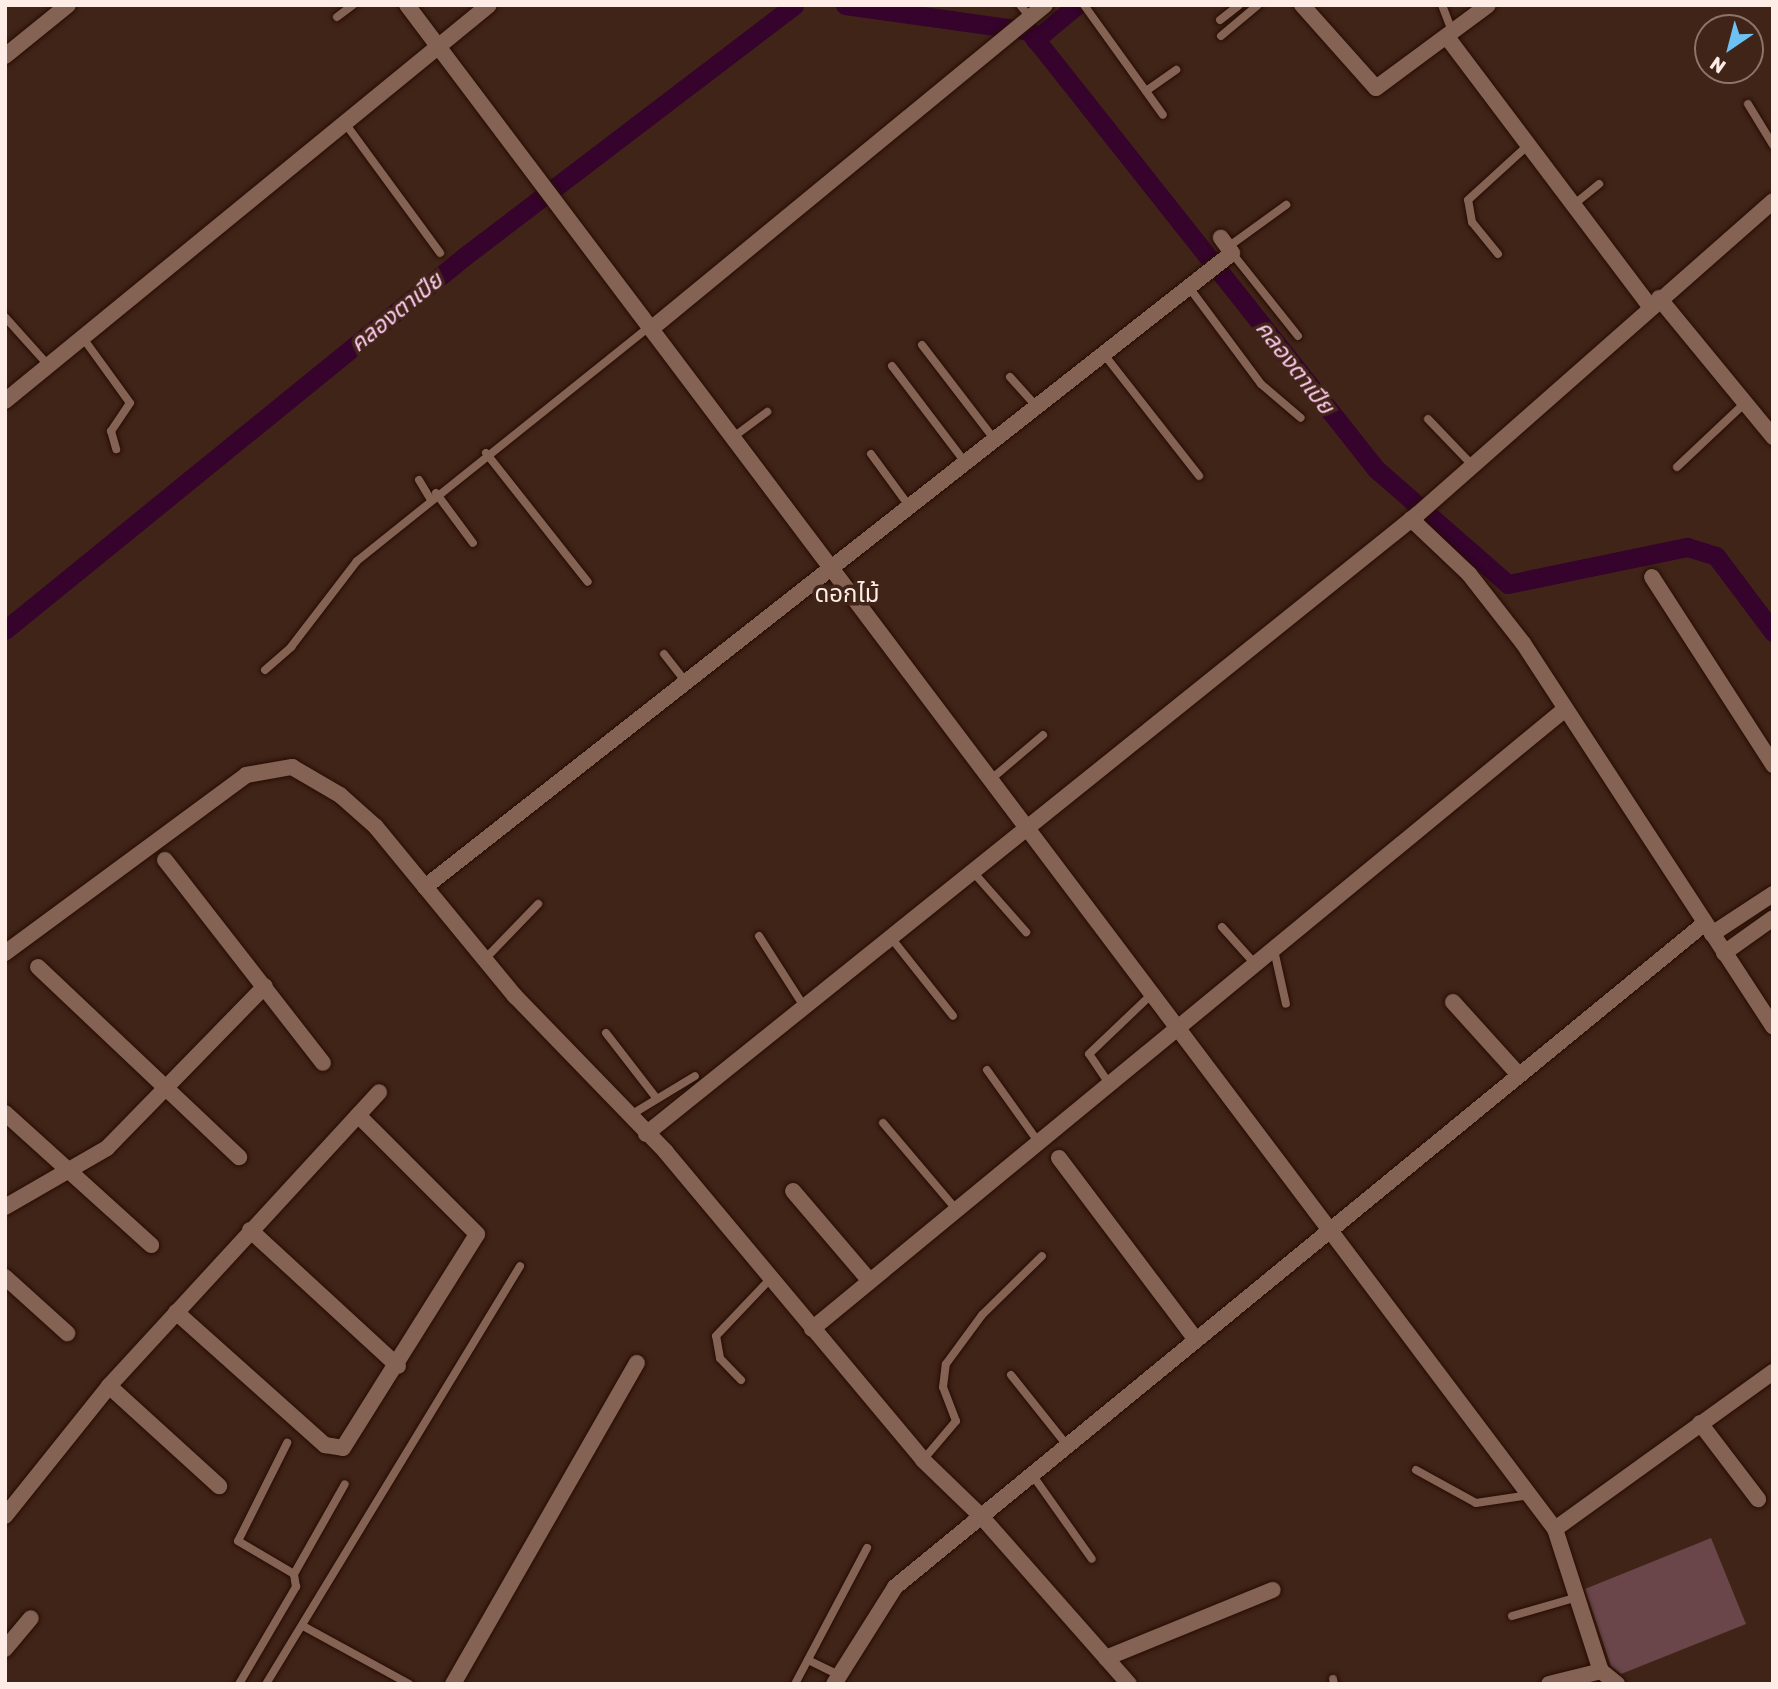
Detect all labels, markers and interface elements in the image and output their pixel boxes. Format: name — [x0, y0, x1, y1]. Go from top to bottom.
north arrow — [1694, 14, 1764, 84]
text: N — [1706, 52, 1730, 78]
water label: คลองตาเปีย — [344, 266, 448, 358]
water label: คลองตาเปีย — [1250, 315, 1340, 419]
district label: ดอกไม้ — [815, 581, 879, 609]

